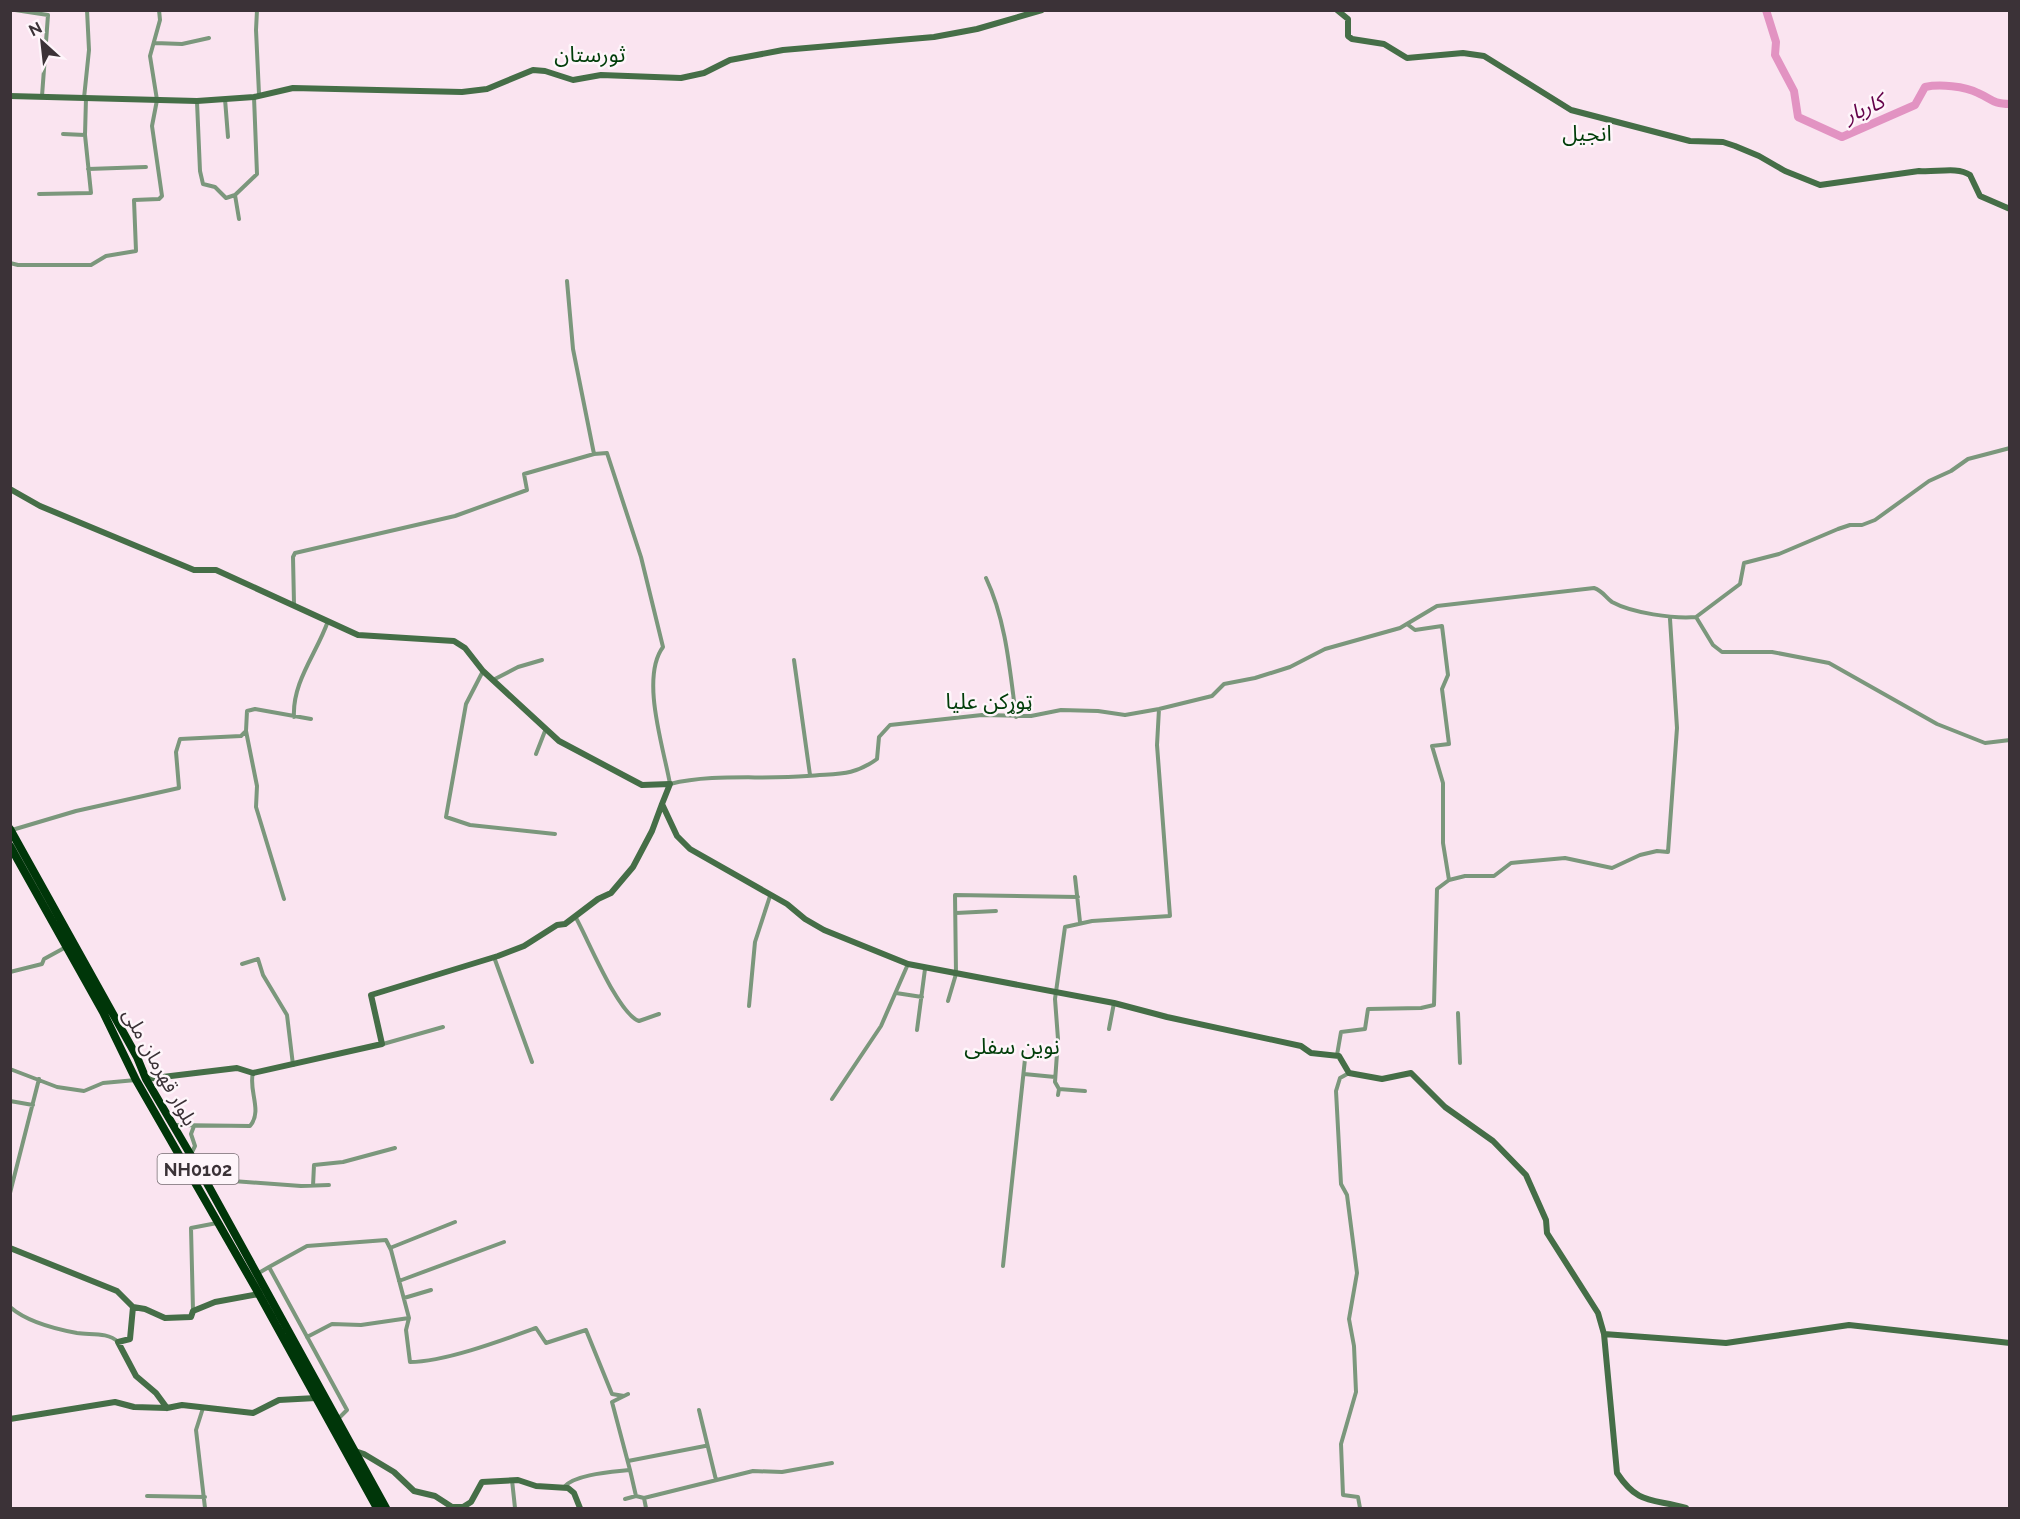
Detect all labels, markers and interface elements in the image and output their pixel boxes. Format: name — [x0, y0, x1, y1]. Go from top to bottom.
north arrow — [12, 12, 72, 72]
text: N — [26, 18, 45, 40]
district label: ثورستان — [554, 41, 626, 68]
water label: کاربار — [1838, 86, 1892, 129]
district label: انجيل — [1562, 120, 1612, 146]
district label: ټوړکن علیا — [945, 688, 1033, 715]
street label: بلوار قهرمان ملی — [118, 1004, 202, 1130]
district label: نوین سفلى — [964, 1033, 1060, 1059]
road number: NH0102 — [158, 1154, 238, 1184]

